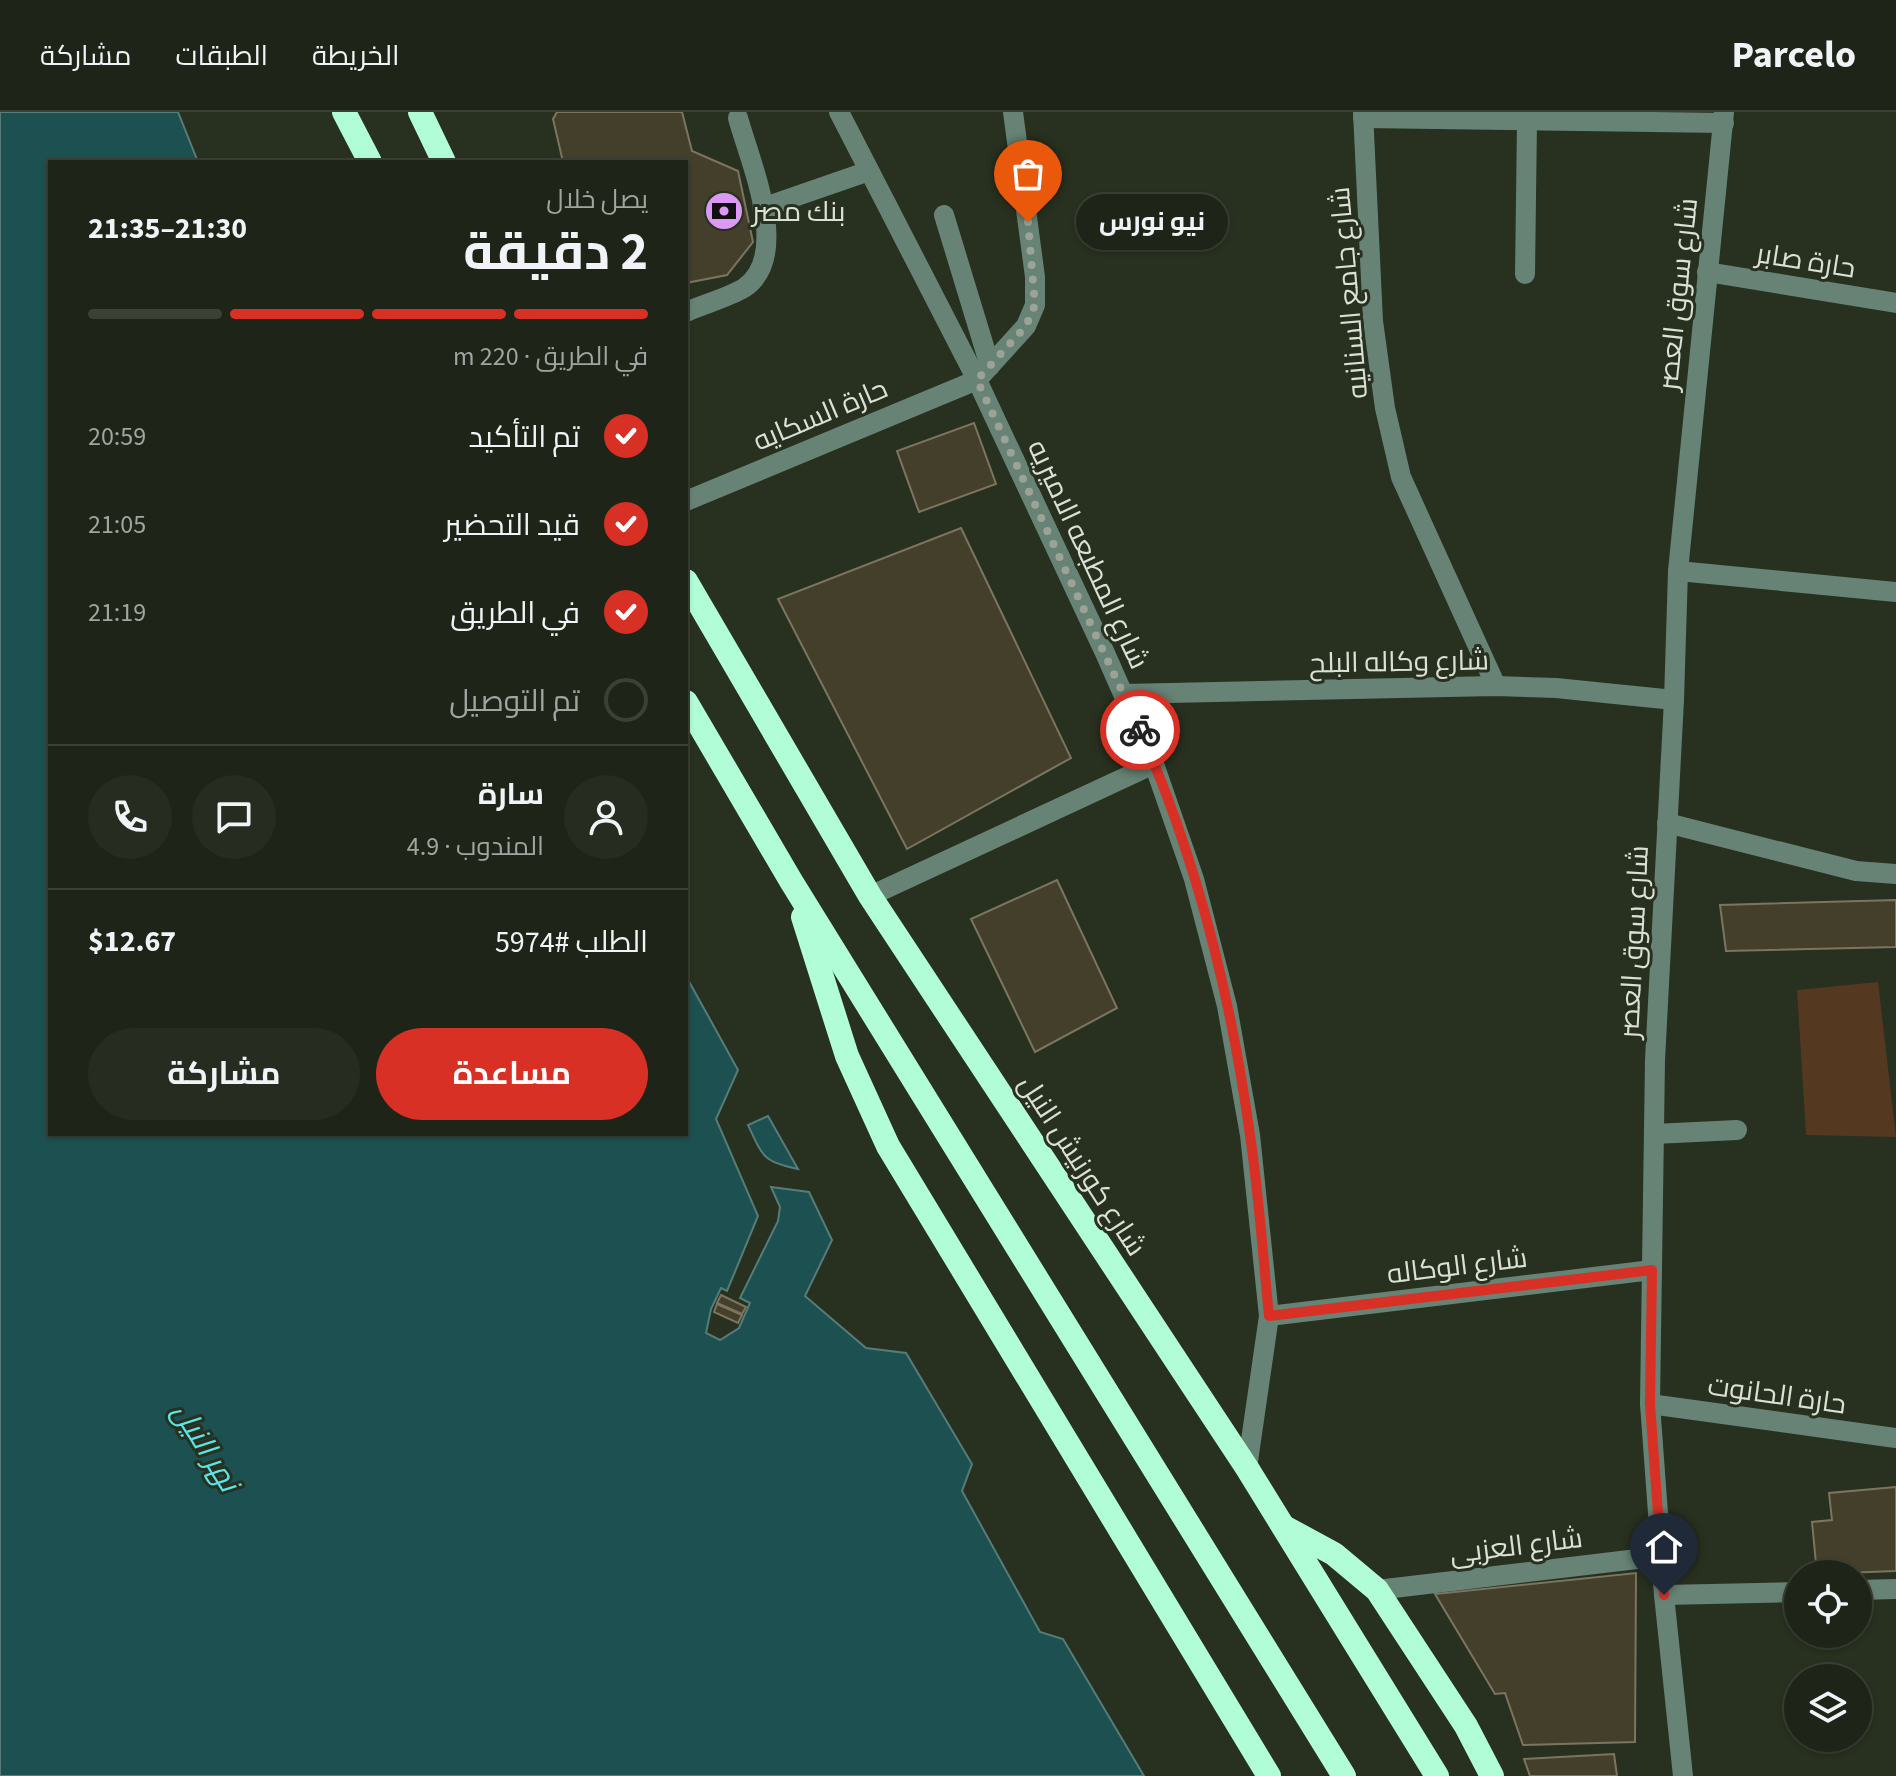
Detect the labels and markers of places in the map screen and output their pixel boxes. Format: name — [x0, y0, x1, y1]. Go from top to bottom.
pin — [994, 140, 1062, 222]
bank icon: بنك مصر — [703, 190, 745, 232]
place label: بنك مصر — [750, 192, 846, 232]
callout: نيو نورس — [1076, 194, 1228, 250]
pin — [1630, 1513, 1698, 1595]

